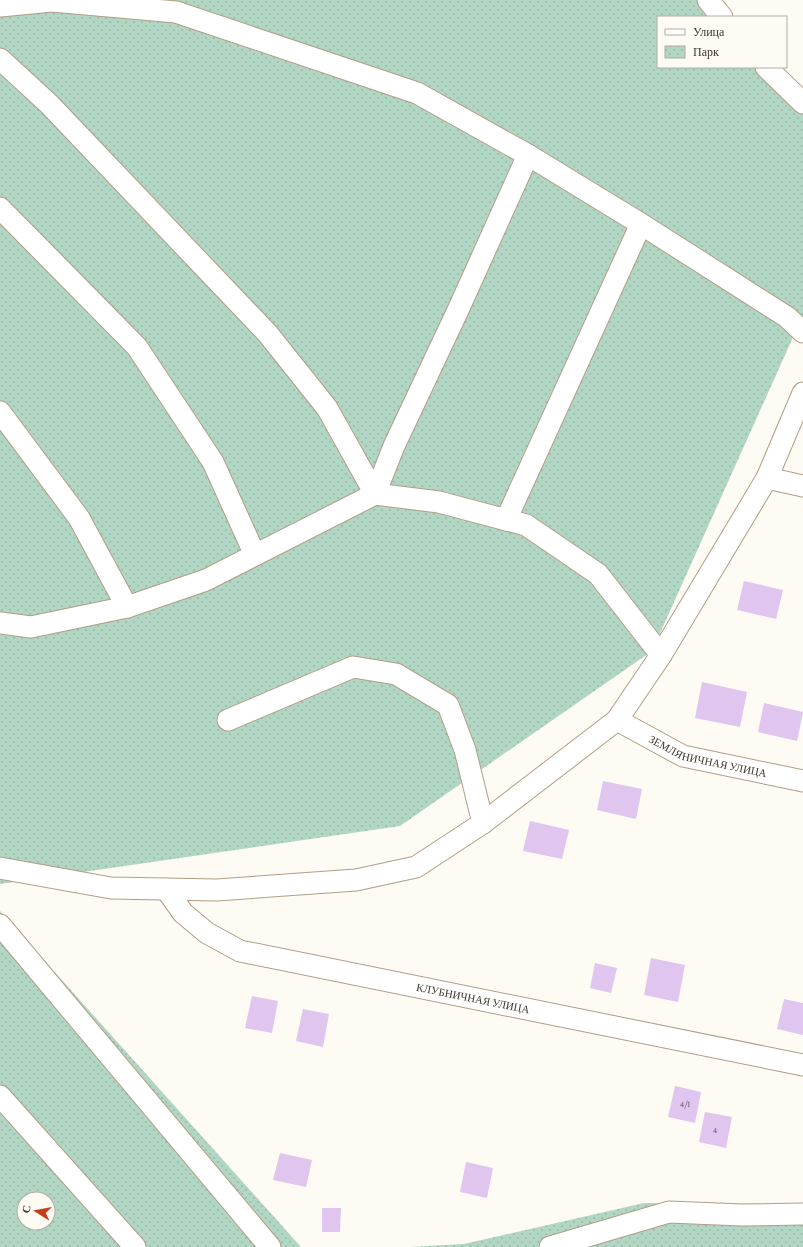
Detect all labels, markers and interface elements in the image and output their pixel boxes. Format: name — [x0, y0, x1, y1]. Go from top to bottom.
legend — [657, 16, 787, 68]
text: Улица — [693, 25, 725, 39]
text: Парк — [693, 45, 719, 59]
street label: ЗЕМЛЯНИЧНАЯ УЛИЦА — [647, 733, 768, 779]
street label: КЛУБНИЧНАЯ УЛИЦА — [415, 981, 531, 1016]
house number: 4/1 — [680, 1099, 690, 1109]
house number: 4 — [713, 1125, 718, 1135]
north arrow — [16, 1191, 56, 1231]
text: С — [20, 1204, 33, 1214]

